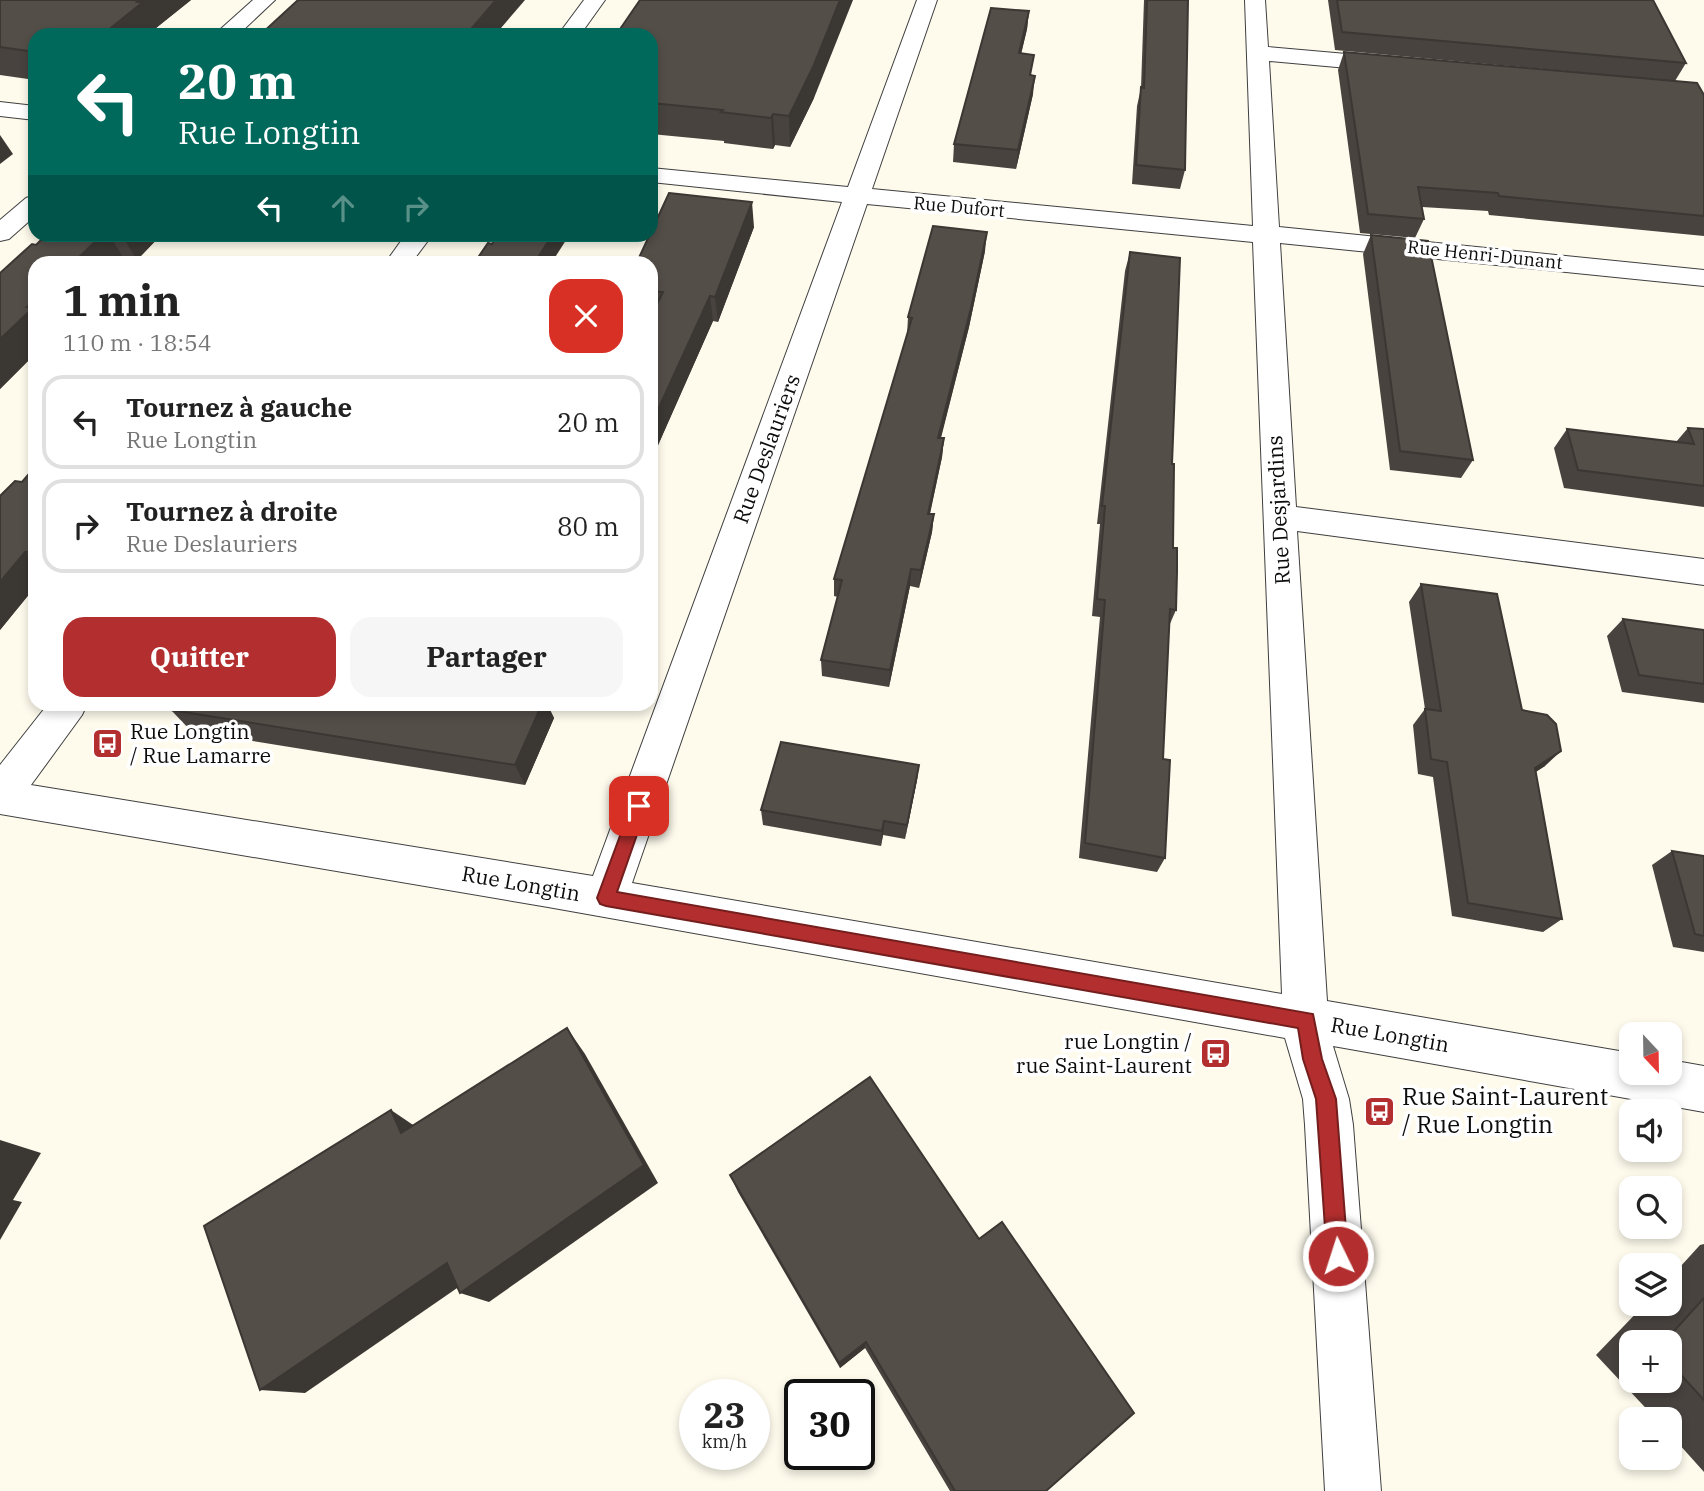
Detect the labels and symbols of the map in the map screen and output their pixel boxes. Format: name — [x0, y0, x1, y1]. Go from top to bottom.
street label: Rue Dufort — [912, 191, 1006, 222]
street label: Rue Henri-Dunant — [1406, 235, 1564, 274]
street label: Rue Deslauriers — [726, 370, 806, 527]
street label: Rue Desjardins — [1260, 435, 1296, 586]
place label: Rue Longtin / Rue Lamarre — [130, 717, 271, 769]
bus stop icon: Rue Longtin / Rue Lamarre — [90, 727, 124, 761]
pin — [609, 776, 669, 836]
street label: Rue Longtin — [460, 859, 583, 907]
street label: Rue Longtin — [1329, 1010, 1452, 1058]
north arrow — [1619, 1022, 1682, 1085]
place label: rue Longtin / rue Saint-Laurent — [1016, 1027, 1192, 1079]
bus stop icon: rue Longtin / rue Saint-Laurent — [1198, 1037, 1232, 1071]
place label: Rue Saint-Laurent / Rue Longtin — [1402, 1080, 1608, 1140]
bus stop icon: Rue Saint-Laurent / Rue Longtin — [1362, 1094, 1396, 1128]
position arrow — [1301, 1219, 1375, 1293]
speed limit sign: 30 — [784, 1379, 875, 1470]

